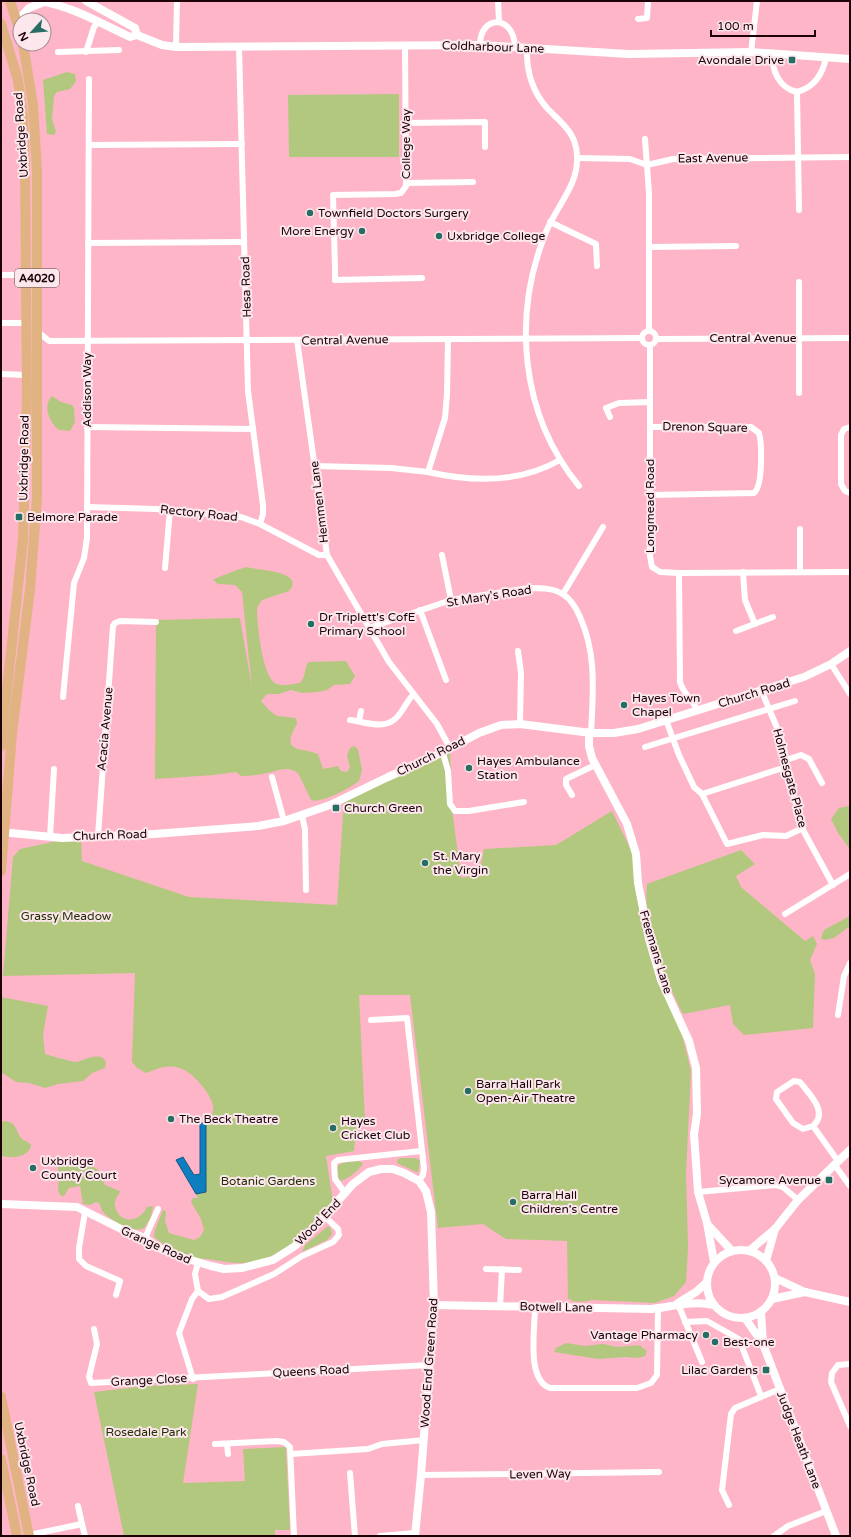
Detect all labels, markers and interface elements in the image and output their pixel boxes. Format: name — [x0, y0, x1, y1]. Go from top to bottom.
north arrow — [12, 12, 52, 52]
scale bar — [711, 12, 815, 38]
text: 100 m — [717, 19, 754, 33]
text: N — [16, 29, 31, 43]
street label: Coldharbour Lane — [442, 38, 545, 56]
place label: Avondale Drive — [698, 53, 784, 67]
marker: Avondale Drive — [787, 55, 797, 65]
street label: Uxbridge Road — [11, 92, 31, 178]
street label: College Way — [399, 108, 413, 179]
street label: East Avenue — [678, 150, 749, 166]
place label: Townfield Doctors Surgery — [318, 206, 469, 220]
marker: Townfield Doctors Surgery — [305, 208, 315, 218]
place label: More Energy — [281, 224, 355, 238]
marker: More Energy — [357, 226, 367, 236]
place label: Uxbridge College — [447, 229, 545, 243]
marker: Uxbridge College — [434, 231, 444, 241]
street label: Hesa Road — [238, 256, 254, 318]
road number: A4020 — [15, 269, 59, 287]
street label: Central Avenue — [709, 331, 797, 345]
street label: Central Avenue — [301, 332, 389, 348]
street label: Addison Way — [80, 352, 94, 428]
street label: Uxbridge Road — [16, 415, 32, 501]
street label: Drenon Square — [662, 419, 748, 435]
street label: Longmead Road — [643, 459, 657, 553]
street label: Hemmen Lane — [307, 460, 331, 544]
street label: Rectory Road — [160, 502, 238, 524]
place label: Belmore Parade — [27, 510, 118, 524]
marker: Belmore Parade — [14, 512, 24, 522]
street label: St Mary's Road — [445, 582, 533, 610]
place label: Dr Triplett's CofE Primary School — [319, 610, 416, 638]
marker: Dr Triplett's CofE Primary School — [306, 619, 316, 629]
street label: Church Road — [716, 675, 792, 711]
street label: Acacia Avenue — [94, 686, 116, 772]
place label: Hayes Town Chapel — [632, 691, 700, 719]
marker: Hayes Town Chapel — [619, 700, 629, 710]
street label: Holmesgate Place — [770, 727, 810, 829]
street label: Church Road — [395, 733, 467, 779]
place label: Hayes Ambulance Station — [477, 754, 580, 782]
marker: Hayes Ambulance Station — [464, 763, 474, 773]
place label: Church Green — [344, 801, 423, 815]
marker: Church Green — [331, 803, 341, 813]
street label: Church Road — [73, 827, 147, 843]
place label: St. Mary the Virgin — [433, 849, 488, 877]
marker: St. Mary the Virgin — [420, 858, 430, 868]
park label: Grassy Meadow — [21, 909, 112, 923]
street label: Freemans Lane — [637, 909, 675, 996]
place label: Barra Hall Park Open-Air Theatre — [476, 1077, 576, 1105]
marker: Barra Hall Park Open-Air Theatre — [463, 1086, 473, 1096]
place label: The Beck Theatre — [179, 1112, 278, 1126]
marker: The Beck Theatre — [166, 1114, 176, 1124]
place label: Hayes Cricket Club — [341, 1114, 410, 1142]
marker: Hayes Cricket Club — [328, 1123, 338, 1133]
place label: Uxbridge County Court — [41, 1154, 117, 1182]
marker: Uxbridge County Court — [28, 1163, 38, 1173]
place label: Sycamore Avenue — [719, 1173, 821, 1187]
park label: Botanic Gardens — [221, 1174, 315, 1188]
marker: Sycamore Avenue — [824, 1175, 834, 1185]
place label: Barra Hall Children's Centre — [521, 1188, 618, 1216]
street label: Wood End — [292, 1196, 344, 1248]
marker: Barra Hall Children's Centre — [508, 1197, 518, 1207]
street label: Grange Road — [119, 1223, 193, 1267]
street label: Wood End Green Road — [417, 1298, 441, 1428]
street label: Botwell Lane — [519, 1299, 593, 1315]
place label: Vantage Pharmacy — [590, 1328, 699, 1342]
marker: Vantage Pharmacy — [701, 1330, 711, 1340]
place label: Best-one — [723, 1335, 775, 1349]
marker: Best-one — [710, 1337, 720, 1347]
street label: Queens Road — [272, 1362, 350, 1380]
place label: Lilac Gardens — [681, 1363, 758, 1377]
marker: Lilac Gardens — [761, 1365, 771, 1375]
street label: Grange Close — [110, 1371, 188, 1389]
street label: Judge Heath Lane — [774, 1389, 824, 1491]
street label: Uxbridge Road — [11, 1421, 43, 1507]
park label: Rosedale Park — [105, 1425, 187, 1439]
street label: Leven Way — [509, 1466, 572, 1482]

